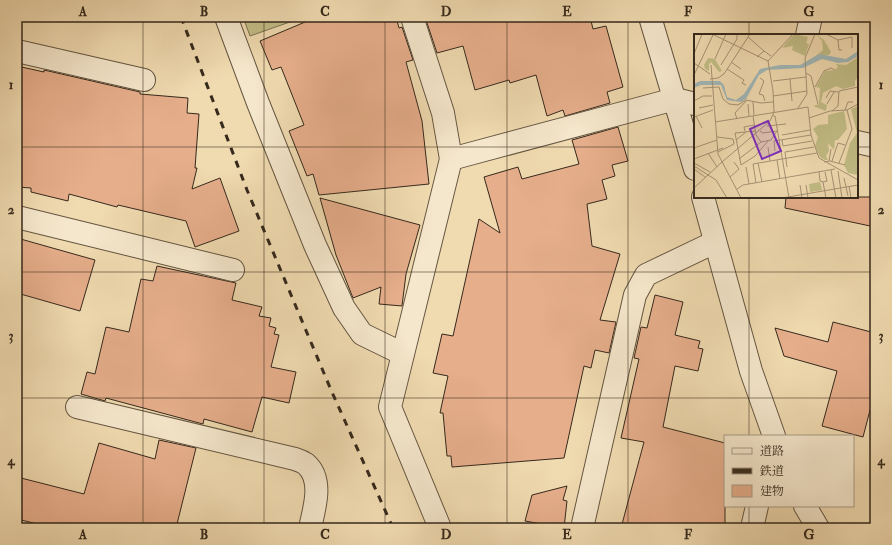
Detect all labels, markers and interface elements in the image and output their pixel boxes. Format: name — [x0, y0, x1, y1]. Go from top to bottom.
text: A — [78, 4, 88, 20]
text: B — [200, 4, 208, 20]
text: C — [320, 4, 330, 20]
text: D — [441, 4, 452, 20]
text: E — [562, 4, 572, 20]
text: F — [684, 4, 693, 20]
text: G — [804, 4, 815, 20]
inset map — [694, 34, 858, 198]
text: 1 — [9, 77, 14, 93]
text: 1 — [879, 77, 884, 93]
text: 2 — [8, 202, 15, 218]
text: 2 — [878, 202, 885, 218]
text: 3 — [9, 328, 14, 344]
text: 3 — [879, 328, 884, 344]
legend — [724, 435, 854, 507]
text: 道路 — [760, 444, 784, 459]
text: 4 — [6, 453, 15, 469]
text: 4 — [876, 453, 885, 469]
text: 鉄道 — [759, 464, 784, 479]
text: 建物 — [760, 484, 784, 499]
text: A — [78, 527, 88, 543]
text: B — [200, 527, 208, 543]
text: C — [320, 527, 330, 543]
text: D — [441, 527, 452, 543]
text: E — [562, 527, 572, 543]
text: F — [684, 527, 693, 543]
text: G — [804, 527, 815, 543]

